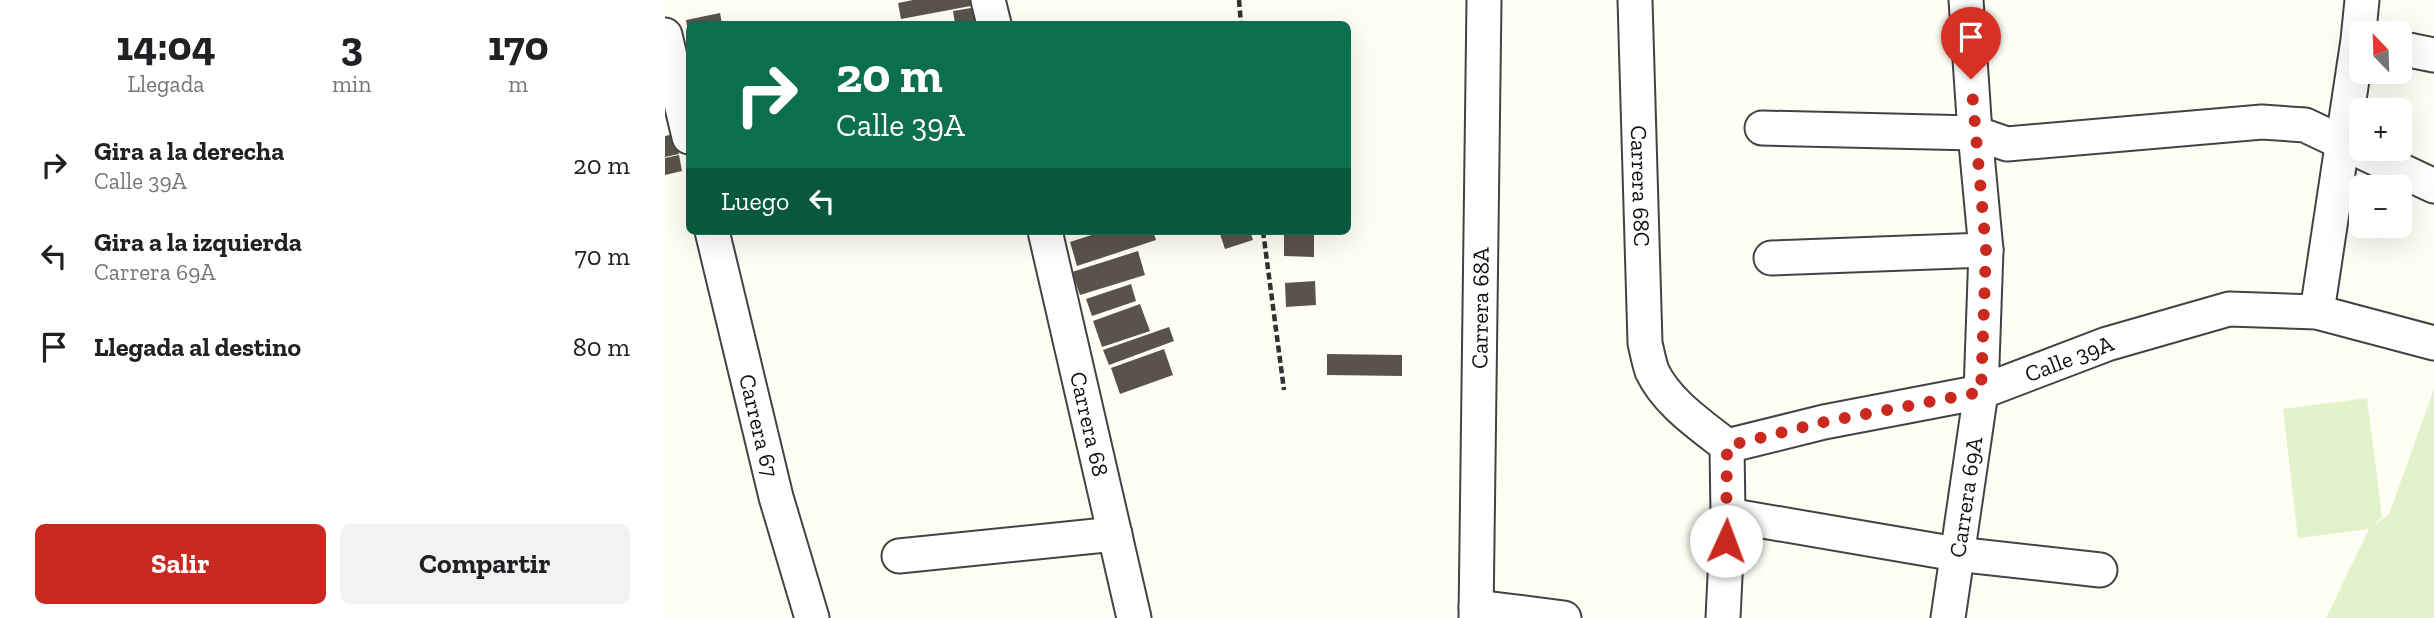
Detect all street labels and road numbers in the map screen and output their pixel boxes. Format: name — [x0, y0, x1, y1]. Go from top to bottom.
street label: Carrera 68C — [1625, 125, 1656, 247]
street label: Carrera 68A — [1465, 246, 1495, 369]
street label: Calle 39A — [2021, 329, 2118, 388]
street label: Carrera 68 — [1064, 369, 1115, 479]
street label: Carrera 67 — [733, 371, 785, 480]
street label: Carrera 69A — [1943, 434, 1988, 559]

